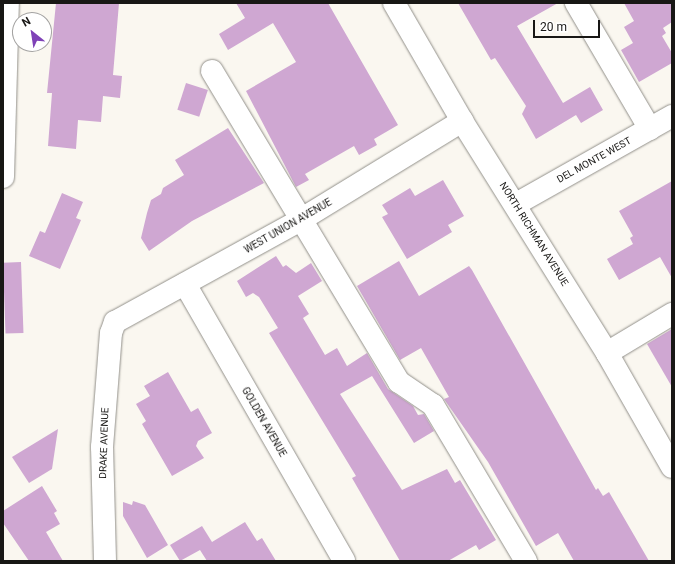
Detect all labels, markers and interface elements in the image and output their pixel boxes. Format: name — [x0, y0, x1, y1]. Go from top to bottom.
north arrow — [12, 12, 52, 52]
scale bar — [535, 12, 602, 38]
text: N — [20, 14, 33, 30]
text: 20 m — [540, 20, 567, 34]
street label: DEL MONTE WEST — [555, 135, 633, 185]
street label: NORTH RICHMAN AVENUE — [497, 180, 571, 288]
street label: WEST UNION AVENUE — [242, 196, 334, 256]
street label: GOLDEN AVENUE — [239, 385, 289, 459]
street label: DRAKE AVENUE — [97, 407, 111, 479]

